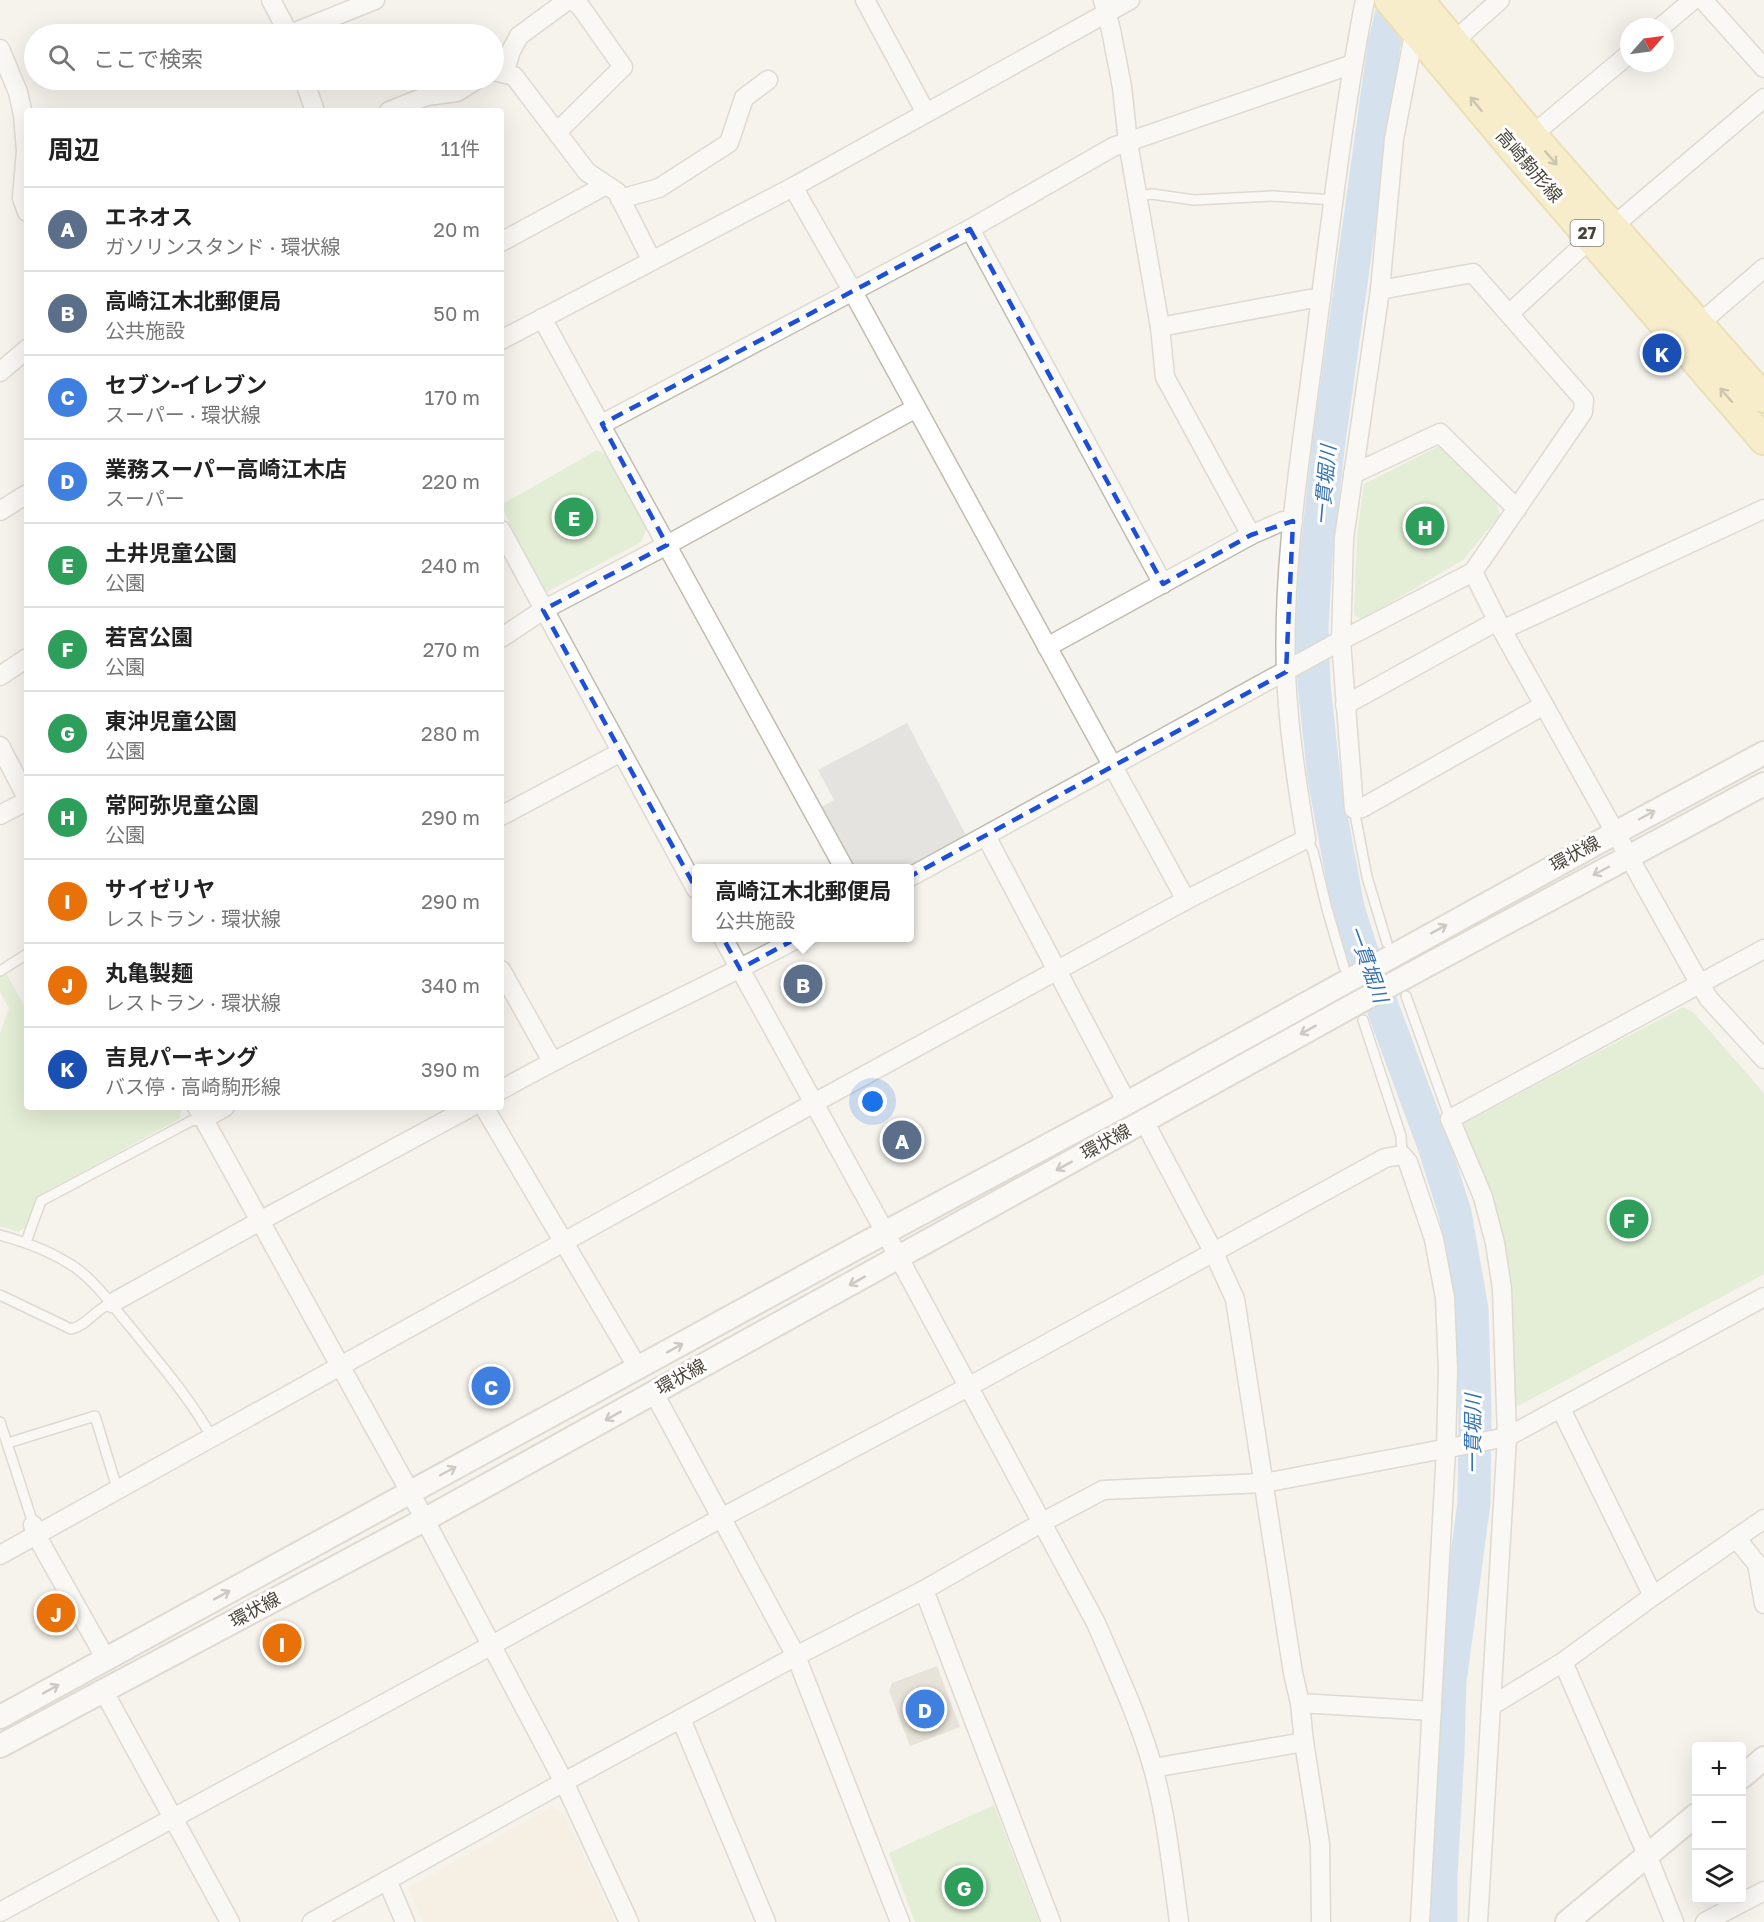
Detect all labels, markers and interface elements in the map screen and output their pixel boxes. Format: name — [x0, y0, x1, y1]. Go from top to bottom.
north arrow — [1620, 18, 1674, 72]
search box — [24, 24, 504, 90]
icon: search — [45, 41, 78, 74]
text: ここで検索 — [93, 45, 203, 72]
one-way arrow — [1469, 97, 1483, 112]
street label: 高崎駒形線 — [1492, 124, 1568, 207]
text: 周辺 — [48, 134, 100, 165]
text: 11件 — [441, 136, 480, 160]
one-way arrow — [1544, 150, 1558, 165]
text: エネオス — [105, 203, 193, 230]
text: A — [60, 217, 75, 241]
text: 20 m — [433, 217, 480, 241]
road number: 27 — [1570, 220, 1604, 246]
text: ガソリンスタンド · 環状線 — [105, 234, 341, 258]
text: 高崎江木北郵便局 — [105, 287, 281, 314]
text: B — [60, 301, 75, 325]
text: 50 m — [433, 301, 480, 325]
text: 公共施設 — [105, 318, 185, 342]
pin: K — [1642, 330, 1682, 376]
text: セブン-イレブン — [105, 371, 267, 398]
text: C — [60, 385, 75, 409]
text: 170 m — [425, 385, 480, 409]
one-way arrow — [1719, 388, 1733, 403]
text: スーパー · 環状線 — [105, 402, 261, 426]
water label: 一貫堀川 — [1309, 442, 1340, 526]
text: 業務スーパー高崎江木店 — [105, 455, 347, 482]
text: D — [60, 469, 75, 493]
text: 220 m — [422, 469, 480, 493]
text: スーパー — [105, 486, 185, 510]
pin: E — [554, 494, 594, 540]
pin: H — [1406, 504, 1444, 548]
text: 土井児童公園 — [105, 539, 237, 566]
text: E — [61, 553, 74, 577]
text: 240 m — [421, 553, 480, 577]
text: 公園 — [105, 570, 145, 594]
text: 若宮公園 — [105, 623, 193, 650]
text: F — [62, 637, 73, 661]
text: 270 m — [423, 637, 480, 661]
text: 公園 — [105, 654, 145, 678]
text: 東沖児童公園 — [105, 707, 237, 734]
text: G — [60, 721, 75, 745]
text: 280 m — [421, 721, 480, 745]
text: 公園 — [105, 738, 145, 762]
text: 常阿弥児童公園 — [105, 791, 259, 818]
text: H — [60, 805, 75, 829]
text: 290 m — [421, 805, 480, 829]
one-way arrow — [1637, 809, 1655, 821]
text: 公園 — [105, 822, 145, 846]
street label: 環状線 — [1546, 830, 1603, 876]
popup — [692, 864, 914, 942]
one-way arrow — [1593, 866, 1611, 877]
text: サイゼリヤ — [105, 875, 215, 902]
text: 高崎江木北郵便局 — [715, 877, 891, 904]
text: I — [64, 889, 71, 913]
text: 290 m — [421, 889, 480, 913]
text: レストラン · 環状線 — [105, 906, 281, 930]
text: 公共施設 — [715, 908, 795, 932]
water label: 一貫堀川 — [1344, 922, 1395, 1007]
one-way arrow — [1430, 923, 1447, 935]
text: 丸亀製麺 — [105, 959, 193, 986]
pin: B — [784, 962, 822, 1006]
text: J — [62, 973, 73, 997]
text: 340 m — [421, 973, 480, 997]
text: レストラン · 環状線 — [105, 990, 281, 1014]
one-way arrow — [1300, 1024, 1317, 1036]
text: 吉見パーキング — [105, 1043, 258, 1070]
text: K — [60, 1057, 75, 1081]
text: 390 m — [421, 1057, 480, 1081]
text: バス停 · 高崎駒形線 — [105, 1074, 281, 1098]
your location — [858, 1087, 887, 1116]
pin: A — [882, 1118, 922, 1162]
street label: 環状線 — [1077, 1118, 1134, 1164]
one-way arrow — [1056, 1160, 1073, 1172]
pin: F — [1610, 1196, 1648, 1242]
one-way arrow — [849, 1275, 866, 1287]
one-way arrow — [666, 1342, 683, 1354]
street label: 環状線 — [652, 1353, 709, 1399]
pin: C — [472, 1364, 510, 1408]
water label: 一貫堀川 — [1460, 1392, 1484, 1474]
one-way arrow — [604, 1410, 621, 1422]
one-way arrow — [439, 1465, 456, 1477]
street label: 環状線 — [226, 1587, 284, 1632]
one-way arrow — [213, 1589, 230, 1601]
pin: J — [36, 1590, 76, 1636]
pin: I — [262, 1620, 302, 1666]
one-way arrow — [42, 1683, 60, 1694]
pin: D — [906, 1686, 944, 1732]
map controls — [1692, 1742, 1746, 1904]
button: + — [1692, 1742, 1746, 1796]
button: − — [1692, 1796, 1746, 1850]
button: layers — [1692, 1850, 1746, 1904]
pin: G — [944, 1864, 984, 1910]

